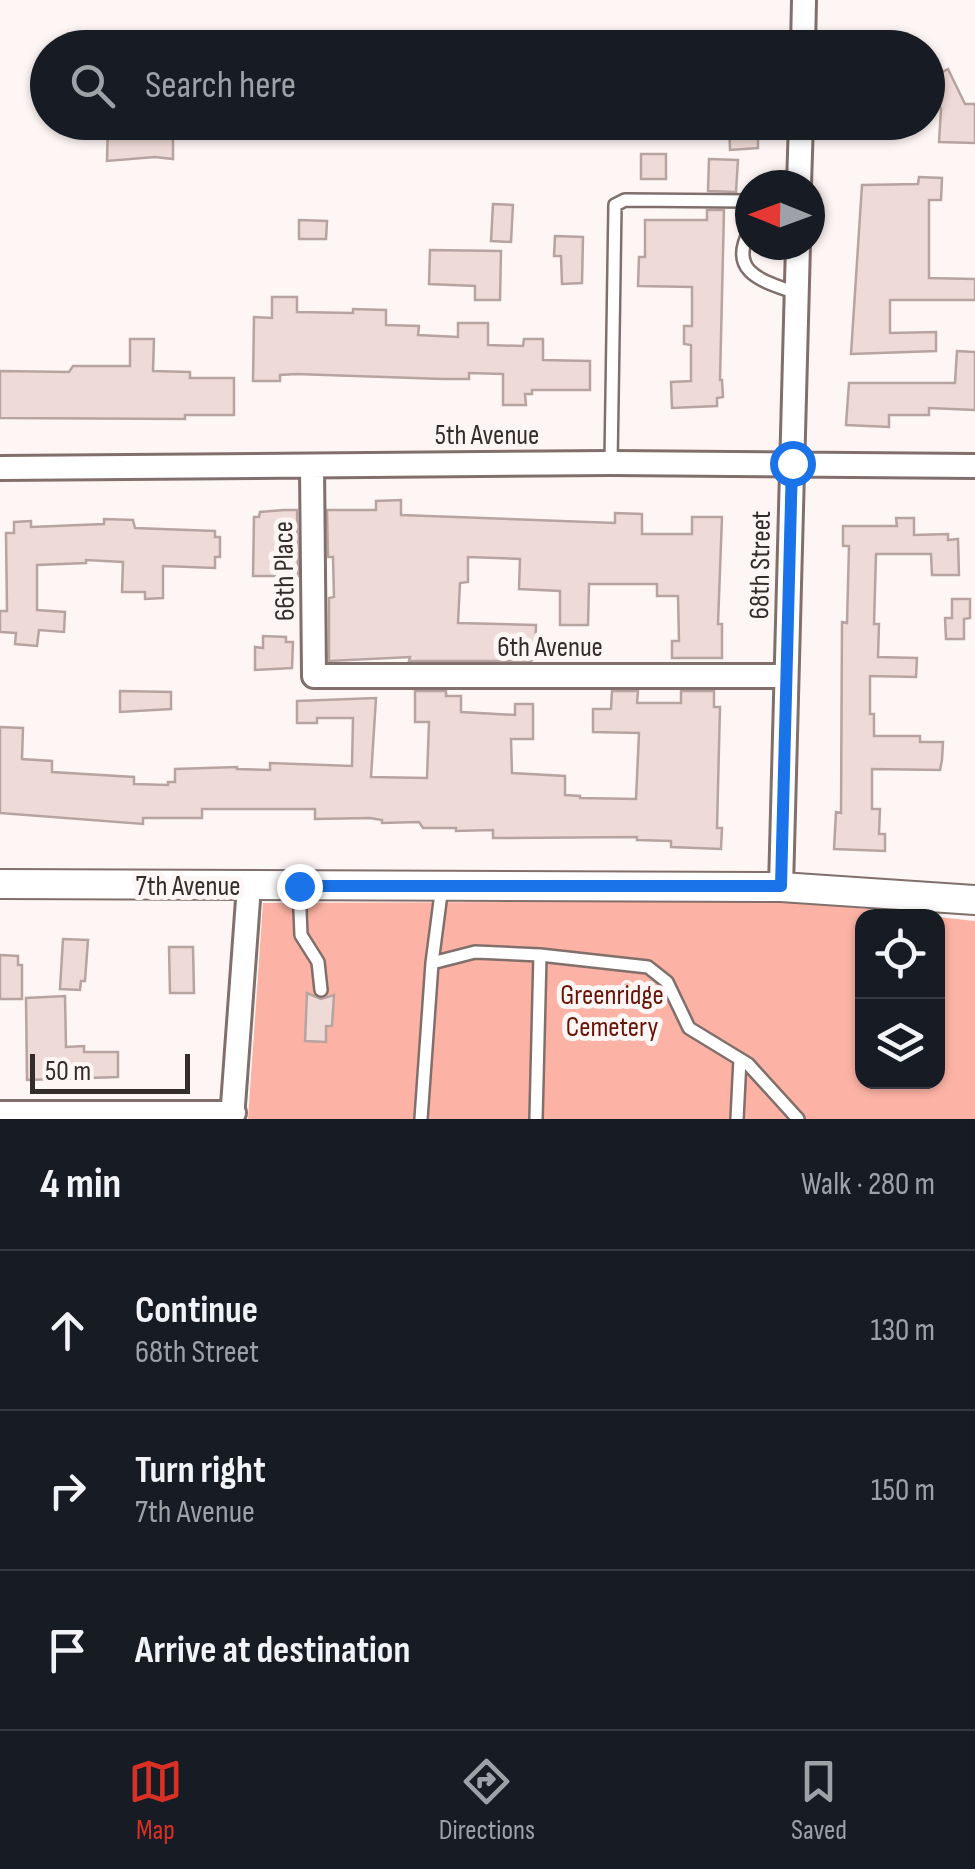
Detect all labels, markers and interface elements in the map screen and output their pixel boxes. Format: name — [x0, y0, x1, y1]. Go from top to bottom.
search box — [30, 30, 945, 140]
icon: search — [65, 58, 120, 113]
text: Search here — [145, 63, 296, 108]
north arrow — [735, 170, 825, 260]
street label: 5th Avenue — [435, 419, 539, 452]
route start — [770, 441, 816, 487]
street label: 68th Street — [743, 510, 778, 620]
street label: 66th Place — [267, 521, 302, 621]
street label: 6th Avenue — [497, 631, 603, 664]
route end — [277, 864, 323, 910]
street label: 7th Avenue — [136, 870, 240, 903]
map controls — [855, 909, 945, 1089]
button: locate — [855, 909, 945, 999]
park label: Greenridge Cemetery — [560, 979, 664, 1044]
button: layers — [855, 999, 945, 1089]
scale bar — [30, 1049, 190, 1094]
text: 50 m — [45, 1055, 91, 1088]
text: 4 min — [40, 1159, 121, 1210]
text: Walk · 280 m — [801, 1165, 935, 1204]
text: Continue — [135, 1288, 258, 1333]
icon: ahead — [40, 1303, 95, 1358]
text: 130 m — [870, 1311, 935, 1350]
text: 68th Street — [135, 1333, 259, 1372]
text: Turn right — [135, 1448, 266, 1493]
icon: right — [40, 1463, 95, 1518]
text: 150 m — [871, 1471, 935, 1510]
text: 7th Avenue — [135, 1493, 255, 1532]
icon: arrive — [40, 1623, 95, 1678]
text: Arrive at destination — [135, 1628, 410, 1673]
tab: Map — [128, 1754, 183, 1847]
tab: Directions — [439, 1754, 535, 1847]
tab: Saved — [791, 1754, 847, 1847]

